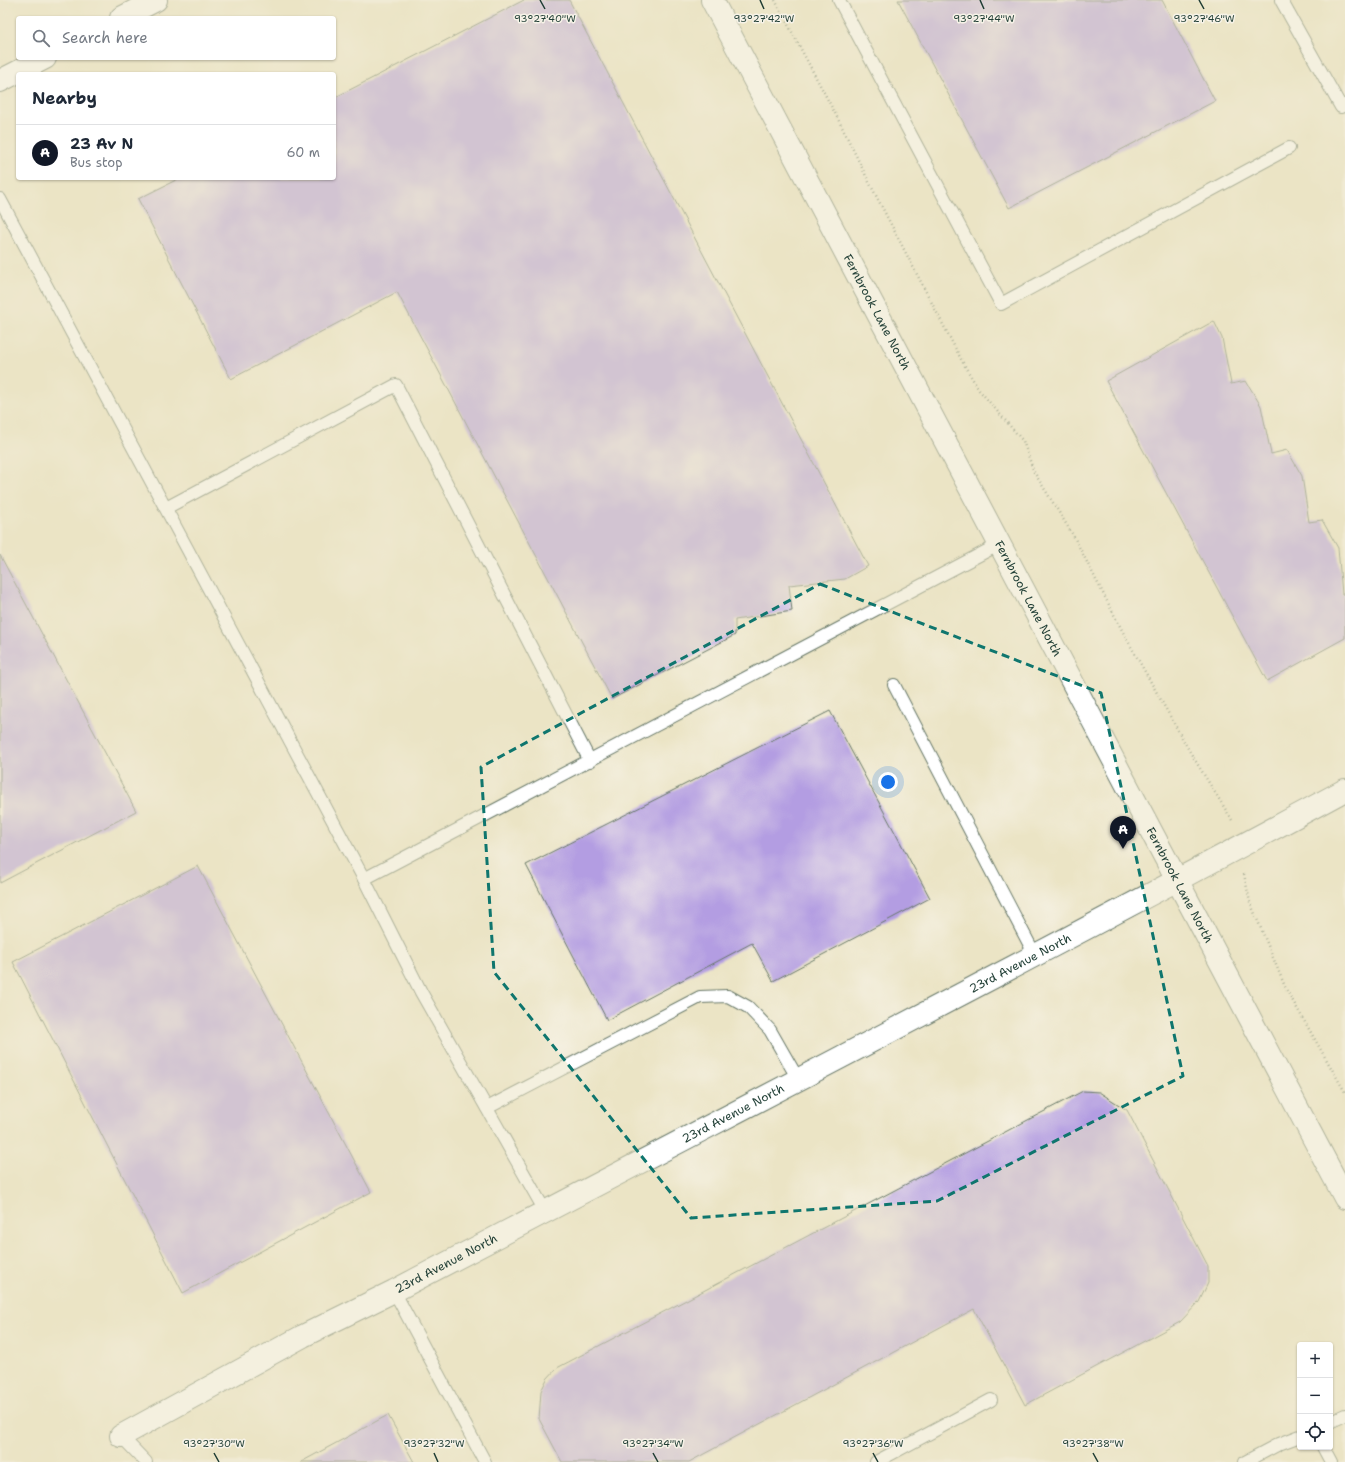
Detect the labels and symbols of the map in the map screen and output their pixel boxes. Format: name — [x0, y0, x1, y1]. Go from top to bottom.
text: 93°27'40"W — [514, 12, 576, 25]
text: 93°27'42"W — [734, 12, 795, 25]
text: 93°27'44"W — [953, 12, 1015, 25]
text: 93°27'46"W — [1174, 12, 1235, 25]
street label: Fernbrook Lane North — [840, 251, 914, 373]
street label: Fernbrook Lane North — [991, 538, 1065, 659]
your location — [878, 772, 898, 792]
pin: A — [1110, 816, 1136, 849]
street label: Fernbrook Lane North — [1142, 824, 1217, 946]
street label: 23rd Avenue North — [966, 930, 1074, 997]
street label: 23rd Avenue North — [679, 1080, 787, 1147]
street label: 23rd Avenue North — [392, 1230, 500, 1297]
text: 93°27'30"W — [183, 1437, 245, 1450]
text: 93°27'32"W — [403, 1437, 465, 1450]
text: 93°27'34"W — [622, 1437, 684, 1450]
text: 93°27'36"W — [842, 1437, 904, 1450]
text: 93°27'38"W — [1062, 1437, 1124, 1450]

